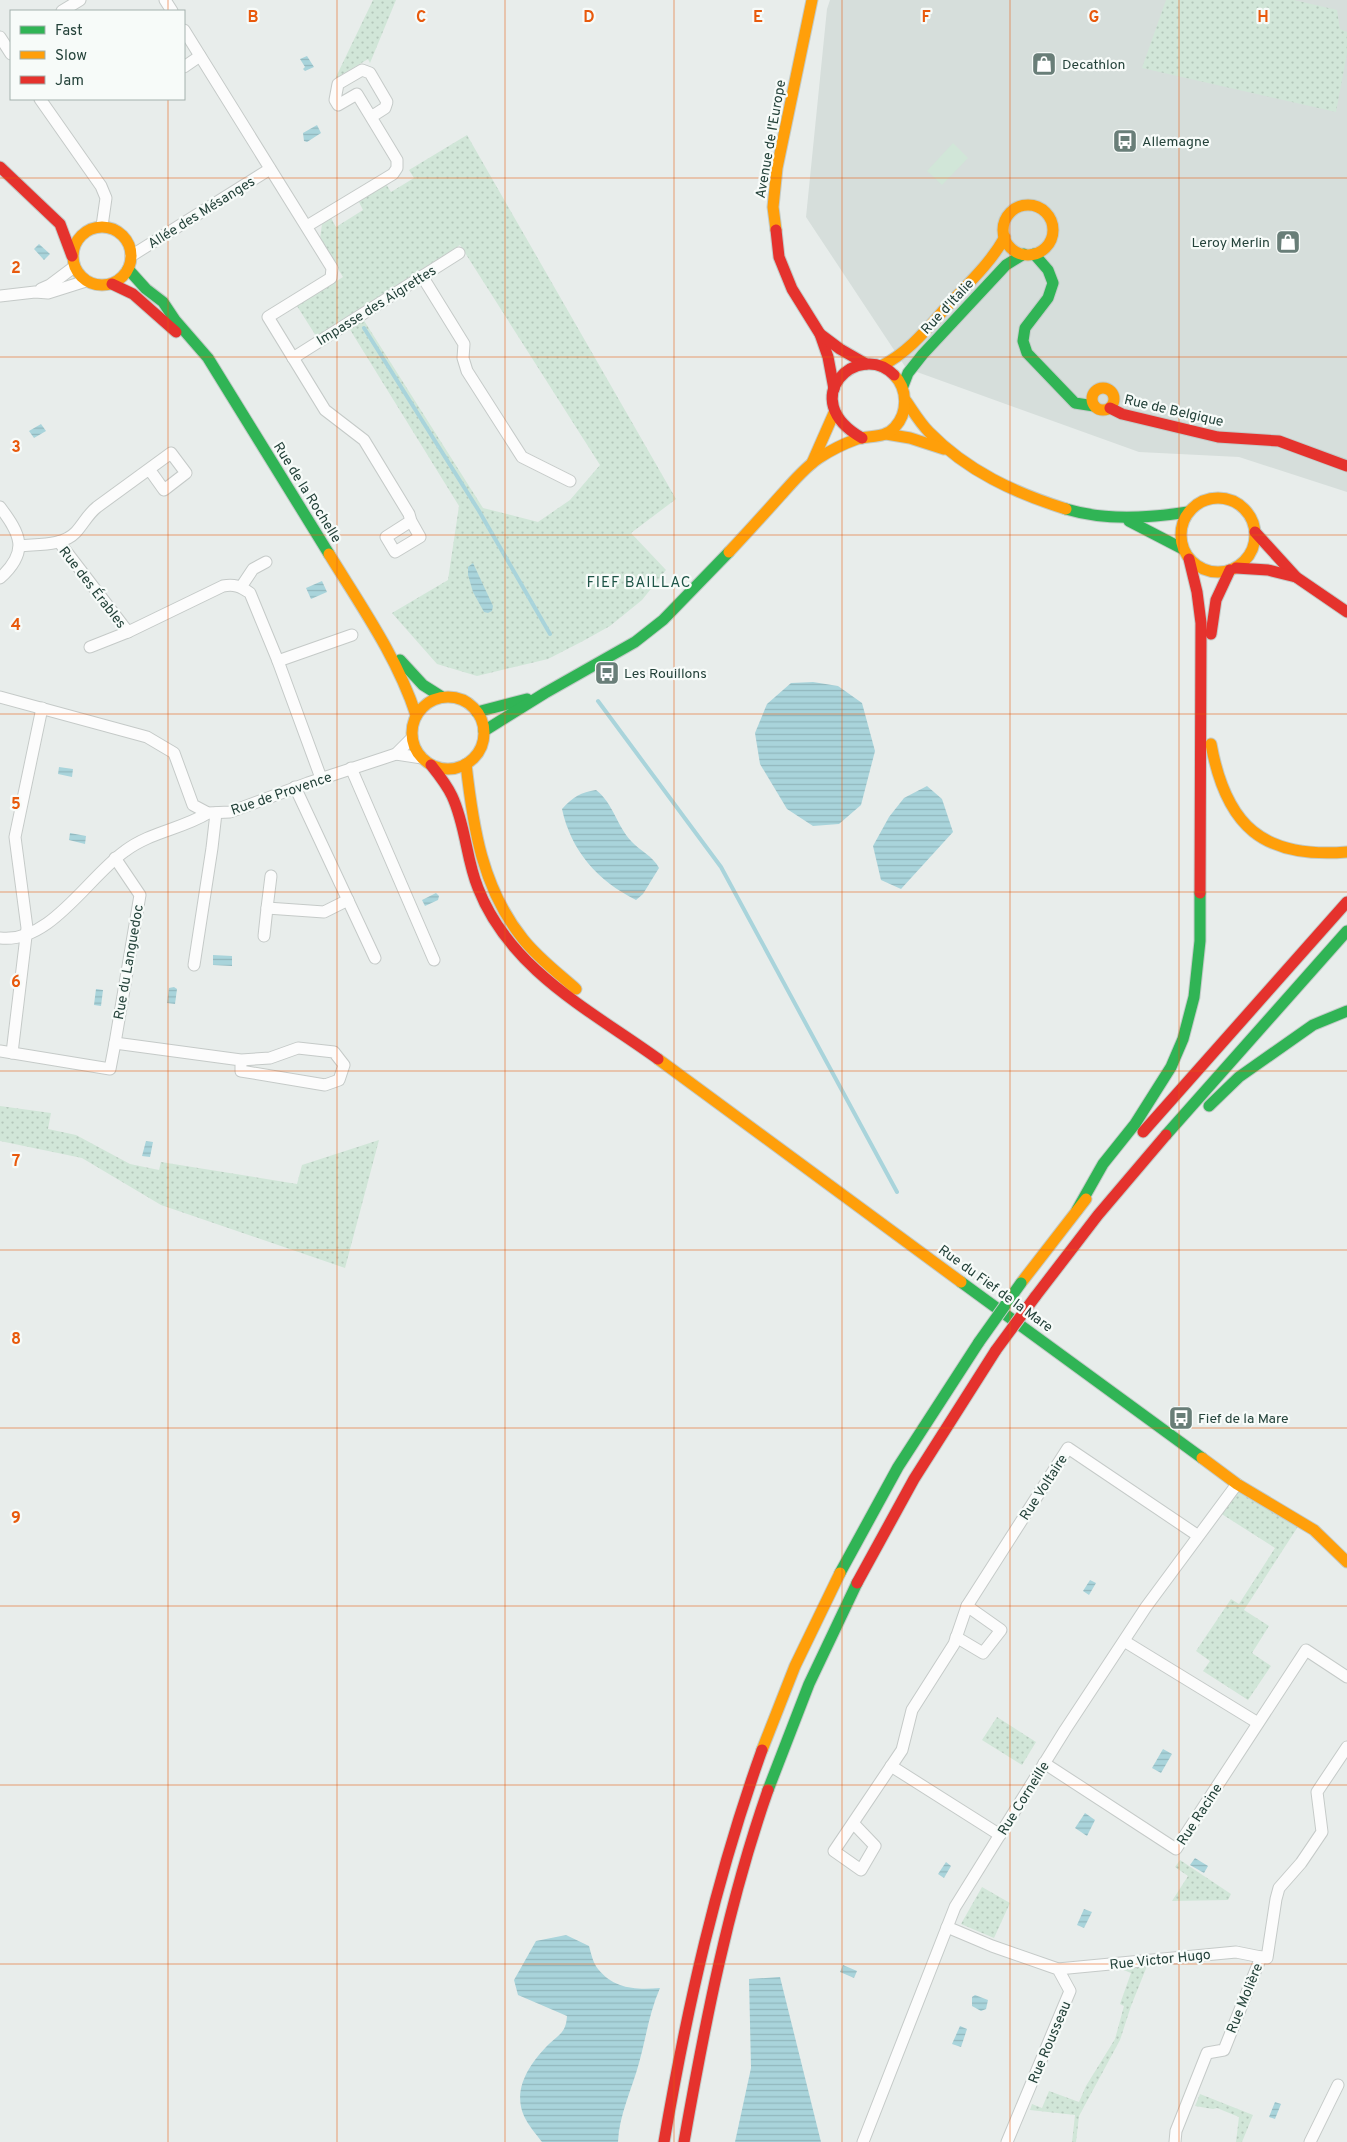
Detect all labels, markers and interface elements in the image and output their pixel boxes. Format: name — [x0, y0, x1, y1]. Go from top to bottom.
text: B — [247, 8, 259, 28]
text: C — [416, 8, 426, 28]
text: D — [583, 8, 595, 28]
text: E — [753, 8, 763, 28]
text: F — [921, 8, 931, 28]
text: G — [1089, 8, 1099, 28]
text: H — [1257, 8, 1269, 28]
legend — [10, 10, 185, 100]
text: Fast — [55, 22, 83, 41]
text: Slow — [55, 47, 87, 66]
shop icon: Decathlon — [1031, 51, 1057, 77]
place label: Decathlon — [1062, 57, 1125, 74]
text: Jam — [55, 72, 84, 91]
street label: Avenue de l'Europe — [753, 79, 790, 200]
bus stop icon: Allemagne — [1112, 128, 1138, 154]
place label: Allemagne — [1142, 134, 1210, 151]
street label: Allée des Mésanges — [145, 173, 258, 253]
shop icon: Leroy Merlin — [1275, 229, 1301, 255]
place label: Leroy Merlin — [1192, 235, 1270, 252]
text: 2 — [11, 259, 21, 279]
street label: Impasse des Aigrettes — [314, 263, 440, 350]
street label: Rue d'Italie — [918, 276, 978, 338]
street label: Rue de Belgique — [1122, 392, 1225, 431]
text: 3 — [11, 438, 21, 458]
street label: Rue de la Rochelle — [269, 439, 344, 546]
street label: Rue des Érables — [55, 543, 130, 632]
district label: FIEF BAILLAC — [586, 574, 692, 593]
text: 4 — [11, 616, 21, 636]
bus stop icon: Les Rouillons — [594, 660, 620, 686]
place label: Les Rouillons — [624, 666, 707, 683]
street label: Rue de Provence — [229, 769, 334, 820]
text: 5 — [11, 795, 21, 815]
street label: Rue du Languedoc — [111, 903, 148, 1021]
text: 6 — [11, 973, 21, 993]
text: 7 — [12, 1152, 20, 1172]
street label: Rue du Fief de la Mare — [935, 1242, 1056, 1336]
text: 8 — [11, 1330, 21, 1350]
bus stop icon: Fief de la Mare — [1168, 1405, 1194, 1431]
place label: Fief de la Mare — [1198, 1411, 1289, 1428]
street label: Rue Voltaire — [1017, 1452, 1072, 1524]
text: 9 — [11, 1509, 21, 1529]
street label: Rue Corneille — [995, 1759, 1054, 1839]
street label: Rue Racine — [1174, 1781, 1227, 1849]
street label: Rue Victor Hugo — [1109, 1947, 1212, 1974]
street label: Rue Molière — [1224, 1961, 1267, 2036]
street label: Rue Rousseau — [1025, 1999, 1075, 2086]

